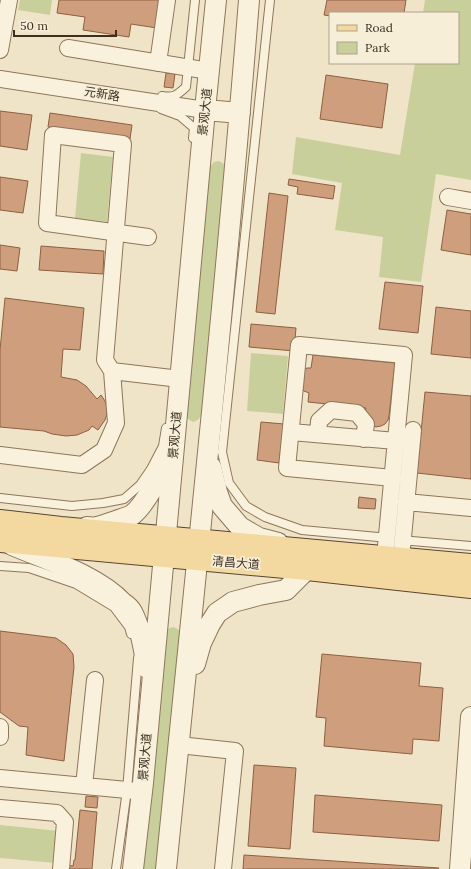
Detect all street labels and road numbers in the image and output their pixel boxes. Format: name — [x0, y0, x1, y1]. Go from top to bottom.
street label: 元新路 — [83, 83, 121, 104]
street label: 景观大道 — [195, 87, 214, 137]
street label: 景观大道 — [165, 410, 184, 460]
street label: 清昌大道 — [211, 553, 261, 572]
street label: 景观大道 — [135, 732, 154, 782]

